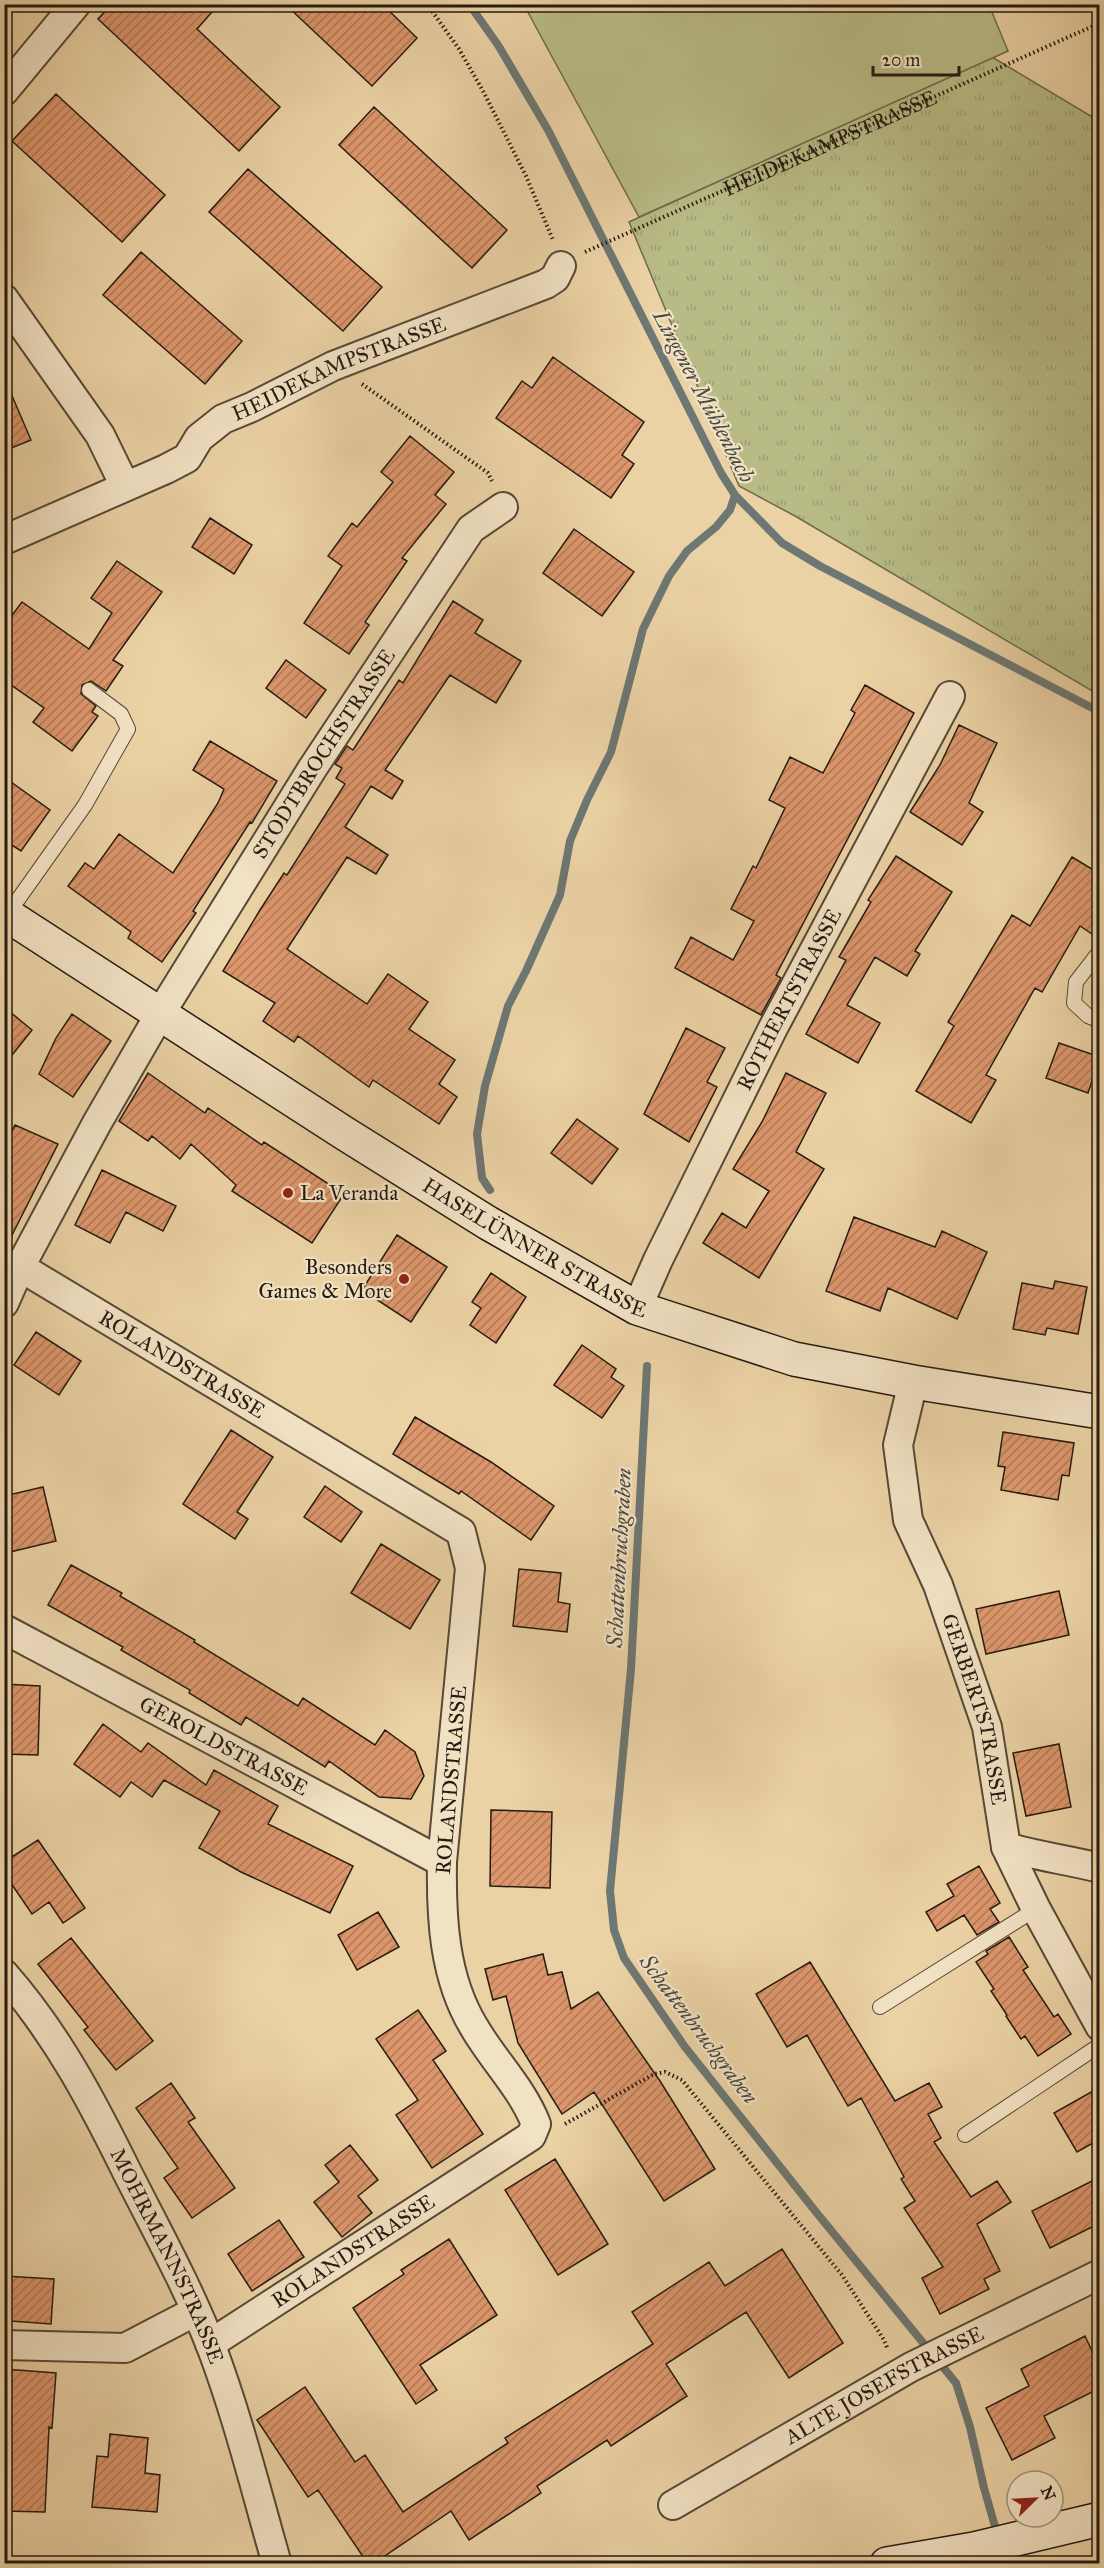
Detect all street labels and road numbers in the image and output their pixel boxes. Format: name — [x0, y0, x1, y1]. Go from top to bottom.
street label: HEIDEKAMPSTRASSE — [719, 84, 941, 202]
street label: HEIDEKAMPSTRASSE — [228, 311, 449, 427]
street label: STODTBROCHSTRASSE — [247, 644, 401, 864]
street label: ROTHERTSTRASSE — [731, 904, 847, 1095]
street label: HASELÜNNER STRASSE — [418, 1172, 650, 1323]
street label: ROLANDSTRASSE — [94, 1304, 270, 1424]
street label: GERBERTSTRASSE — [936, 1610, 1012, 1807]
street label: ROLANDSTRASSE — [430, 1685, 472, 1875]
street label: GEROLDSTRASSE — [135, 1690, 313, 1801]
street label: MOHRMANNSTRASSE — [104, 2144, 229, 2367]
street label: ROLANDSTRASSE — [267, 2189, 439, 2313]
street label: ALTE JOSEFSTRASSE — [779, 2320, 988, 2451]

